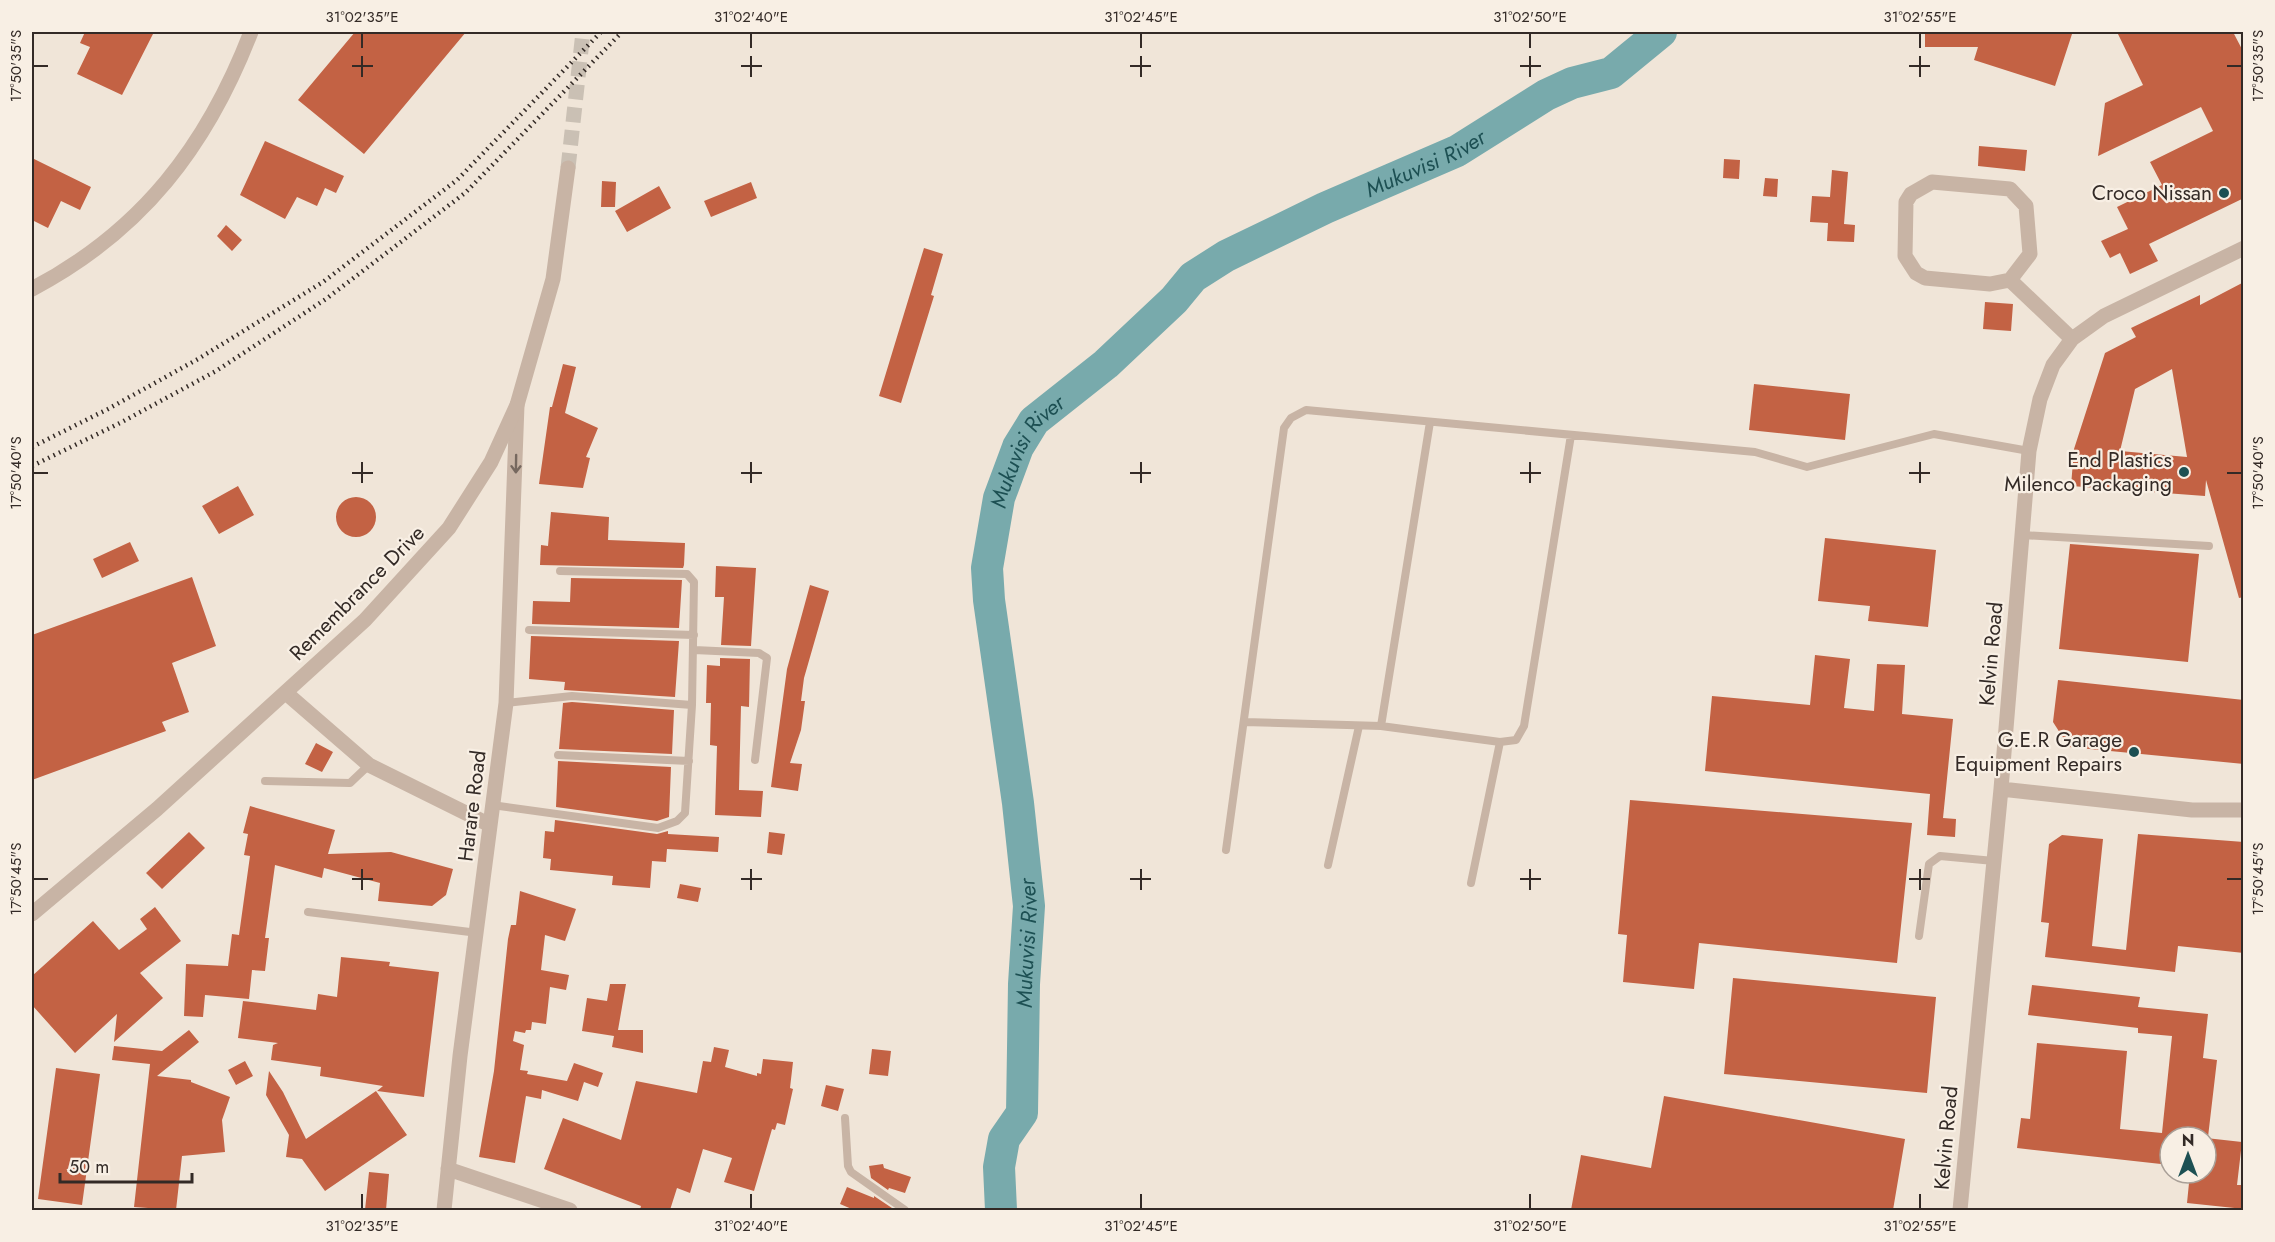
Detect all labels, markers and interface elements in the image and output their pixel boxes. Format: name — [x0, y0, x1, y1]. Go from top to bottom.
text: 31°02'35"E — [326, 6, 398, 28]
text: 31°02'40"E — [714, 6, 788, 28]
text: 31°02'45"E — [1104, 6, 1178, 28]
text: 31°02'50"E — [1493, 6, 1567, 28]
text: 31°02'55"E — [1883, 6, 1957, 28]
text: 17°50'35"S — [5, 30, 27, 102]
text: 17°50'35"S — [2247, 30, 2269, 102]
water label: Mukuvisi River — [1360, 120, 1493, 205]
place label: Croco Nissan — [2092, 178, 2212, 208]
marker: Croco Nissan — [2217, 186, 2231, 200]
water label: Mukuvisi River — [982, 386, 1073, 510]
text: 17°50'40"S — [5, 436, 27, 510]
text: 17°50'40"S — [2247, 436, 2269, 510]
place label: End Plastics Milenco Packaging — [2004, 445, 2172, 499]
one-way arrow — [510, 453, 522, 473]
marker: End Plastics Milenco Packaging — [2177, 465, 2191, 479]
street label: Remembrance Drive — [283, 519, 431, 667]
street label: Kelvin Road — [1972, 601, 2010, 707]
place label: G.E.R Garage Equipment Repairs — [1955, 725, 2122, 779]
marker: G.E.R Garage Equipment Repairs — [2127, 745, 2141, 759]
street label: Harare Road — [450, 749, 494, 863]
text: 17°50'45"S — [5, 843, 27, 915]
text: 17°50'45"S — [2247, 843, 2269, 915]
water label: Mukuvisi River — [1008, 875, 1045, 1008]
street label: Kelvin Road — [1927, 1085, 1965, 1191]
north arrow — [2158, 1125, 2218, 1185]
text: N — [2182, 1129, 2194, 1152]
scale bar — [60, 1146, 192, 1184]
text: 50 m — [69, 1154, 109, 1180]
text: 31°02'35"E — [326, 1215, 398, 1237]
text: 31°02'40"E — [714, 1215, 788, 1237]
text: 31°02'45"E — [1104, 1215, 1178, 1237]
text: 31°02'50"E — [1493, 1215, 1567, 1237]
text: 31°02'55"E — [1883, 1215, 1957, 1237]

